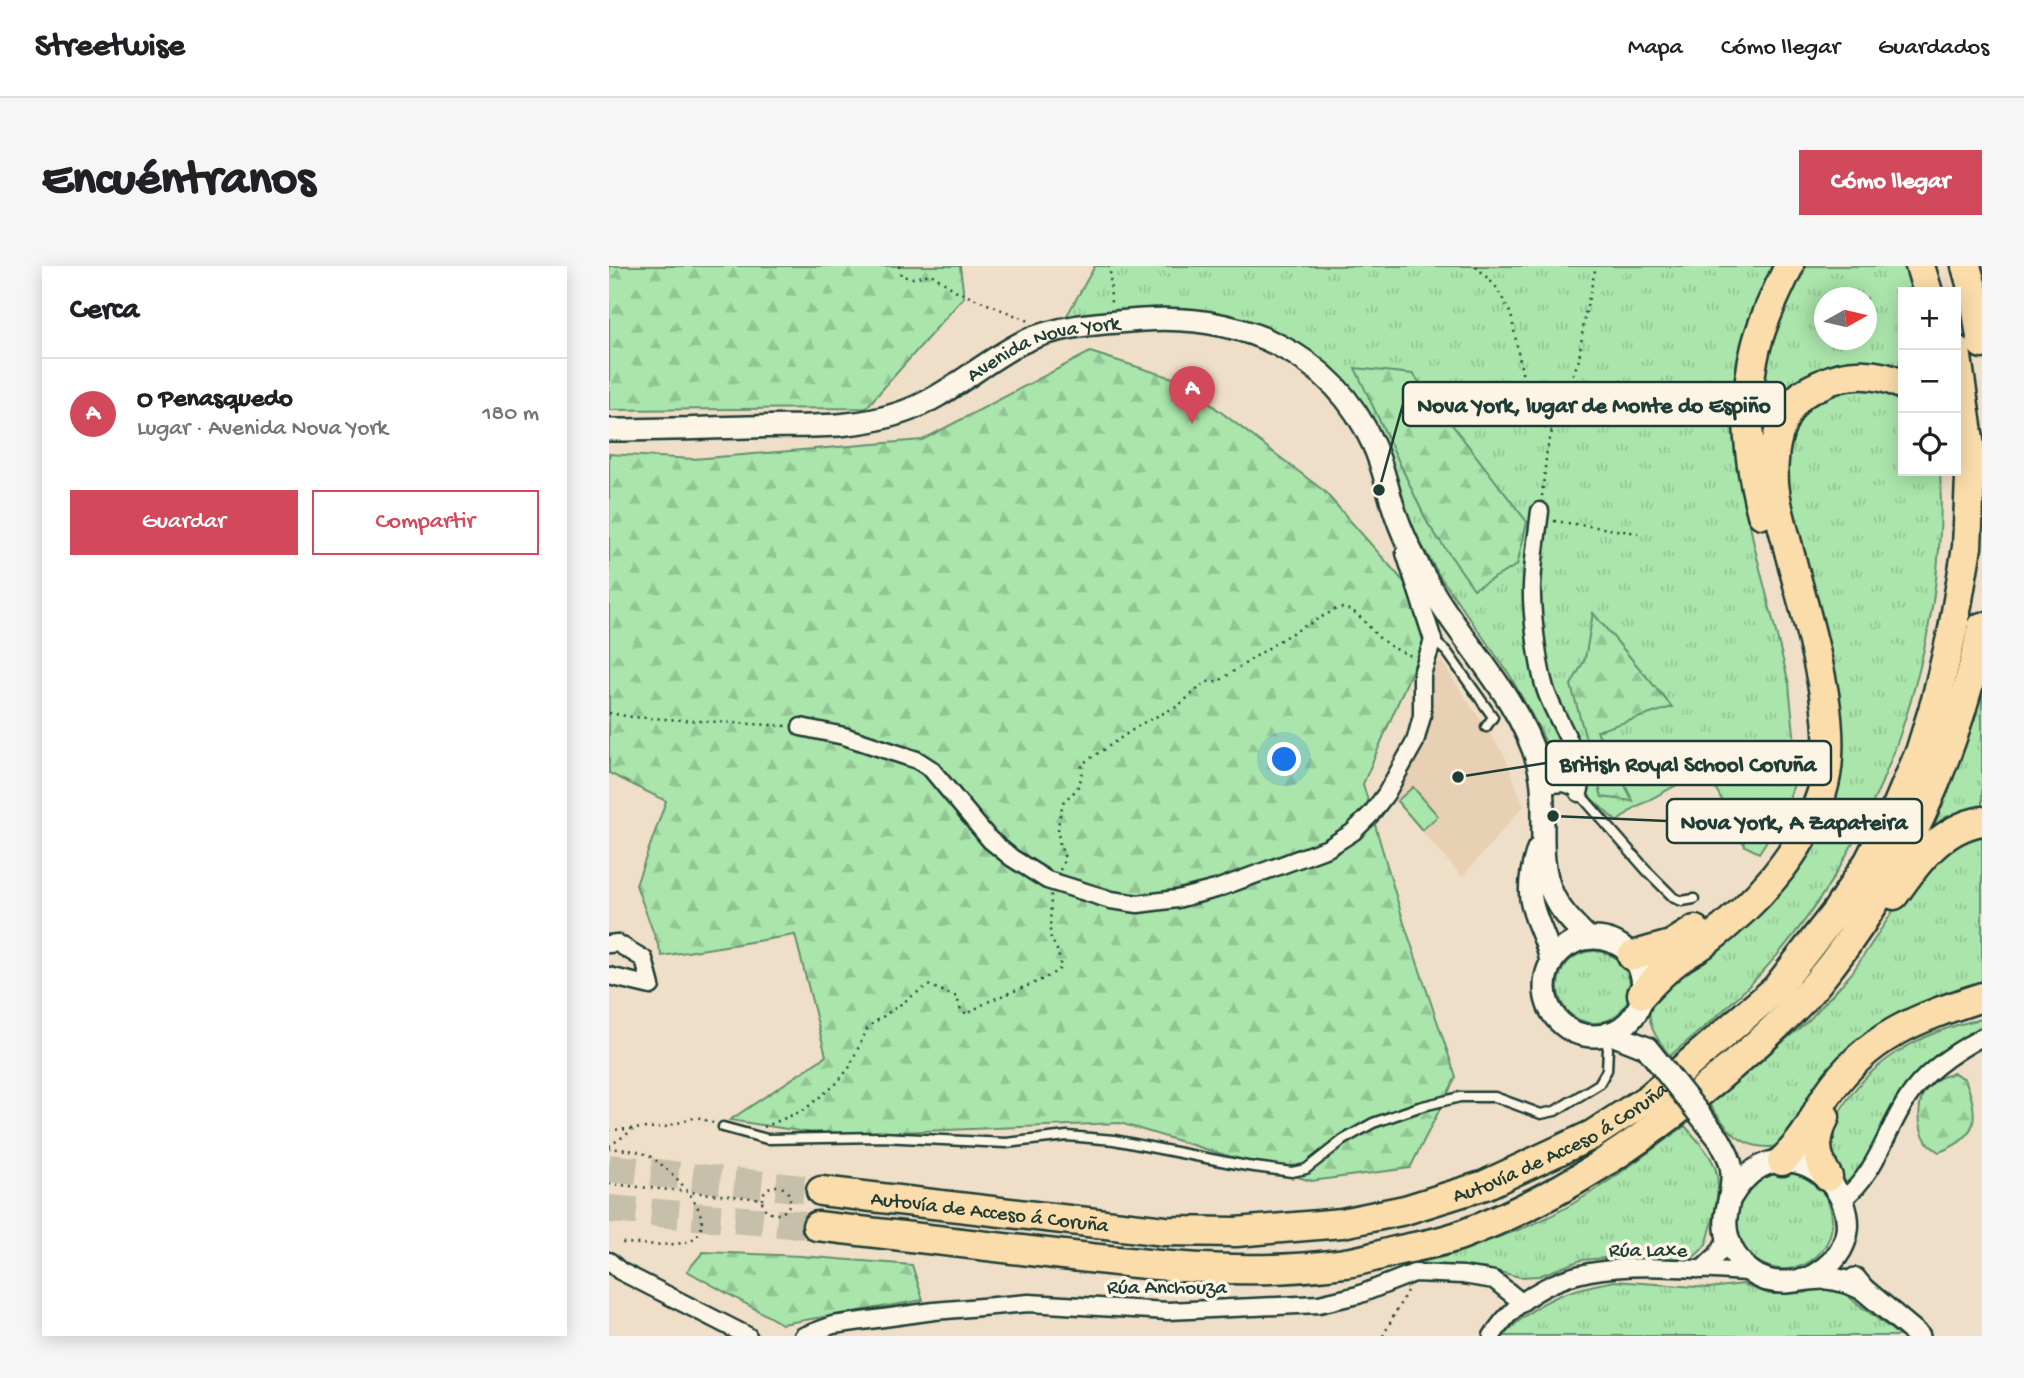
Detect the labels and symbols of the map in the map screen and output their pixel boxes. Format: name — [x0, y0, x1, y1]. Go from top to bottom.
north arrow — [1814, 287, 1877, 350]
street label: Avenida Nova York — [963, 313, 1124, 389]
pin: A — [1169, 366, 1215, 424]
callout: Nova York, lugar de Monte do Espiño — [1403, 382, 1785, 426]
text: Nova York, lugar de Monte do Espiño — [1417, 394, 1771, 421]
callout: British Royal School Coruña — [1546, 741, 1831, 785]
your location — [1267, 742, 1301, 776]
text: British Royal School Coruña — [1559, 753, 1817, 780]
callout: Nova York, A Zapateira — [1667, 799, 1922, 843]
text: Nova York, A Zapateira — [1681, 811, 1909, 838]
street label: Autovía de Acceso á Coruña — [1450, 1077, 1675, 1210]
street label: Autovía de Acceso á Coruña — [869, 1188, 1111, 1241]
street label: Rúa Laxe — [1609, 1240, 1689, 1265]
street label: Rúa Anchouza — [1107, 1277, 1228, 1302]

